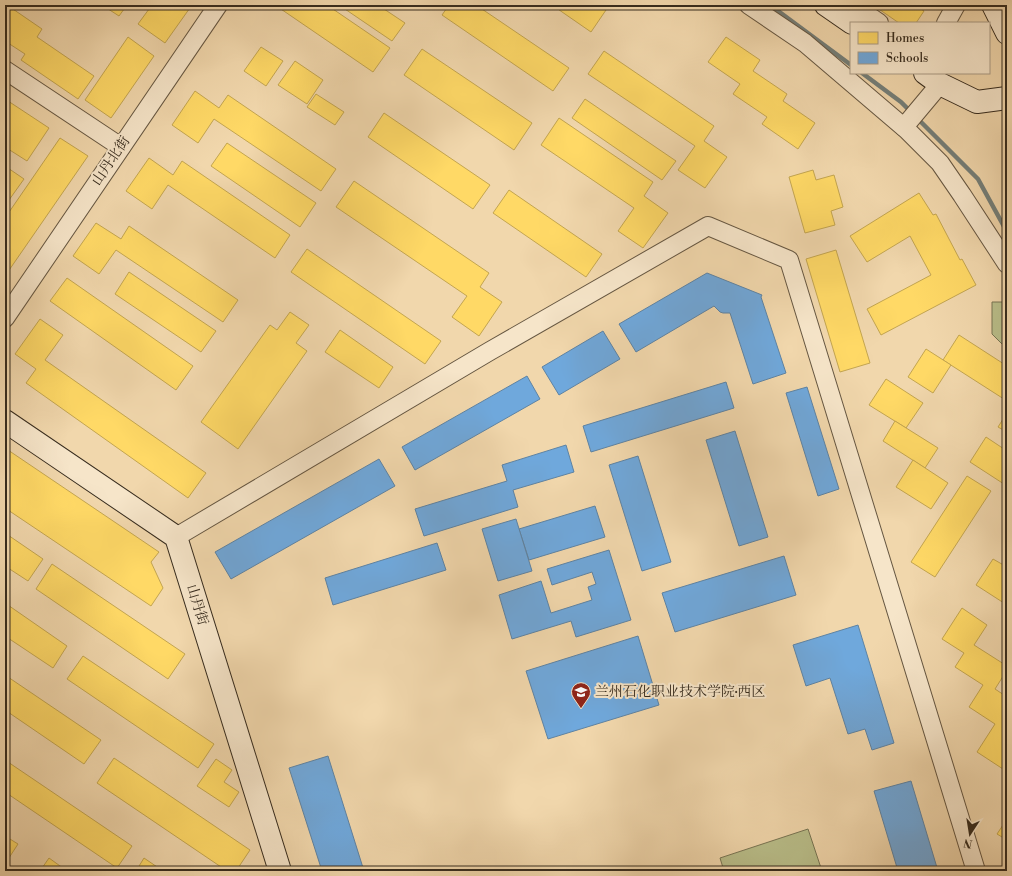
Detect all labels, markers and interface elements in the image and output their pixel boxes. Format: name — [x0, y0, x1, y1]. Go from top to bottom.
legend — [850, 22, 990, 74]
text: Homes — [886, 31, 924, 46]
text: Schools — [886, 51, 928, 66]
street label: 山丹北街 — [88, 133, 134, 189]
street label: 山丹街 — [182, 582, 212, 628]
school or university icon: 兰州石化职业技术学院·西区 — [570, 681, 592, 709]
place label: 兰州石化职业技术学院·西区 — [595, 683, 765, 701]
north arrow — [950, 814, 990, 854]
text: N — [962, 835, 974, 851]

